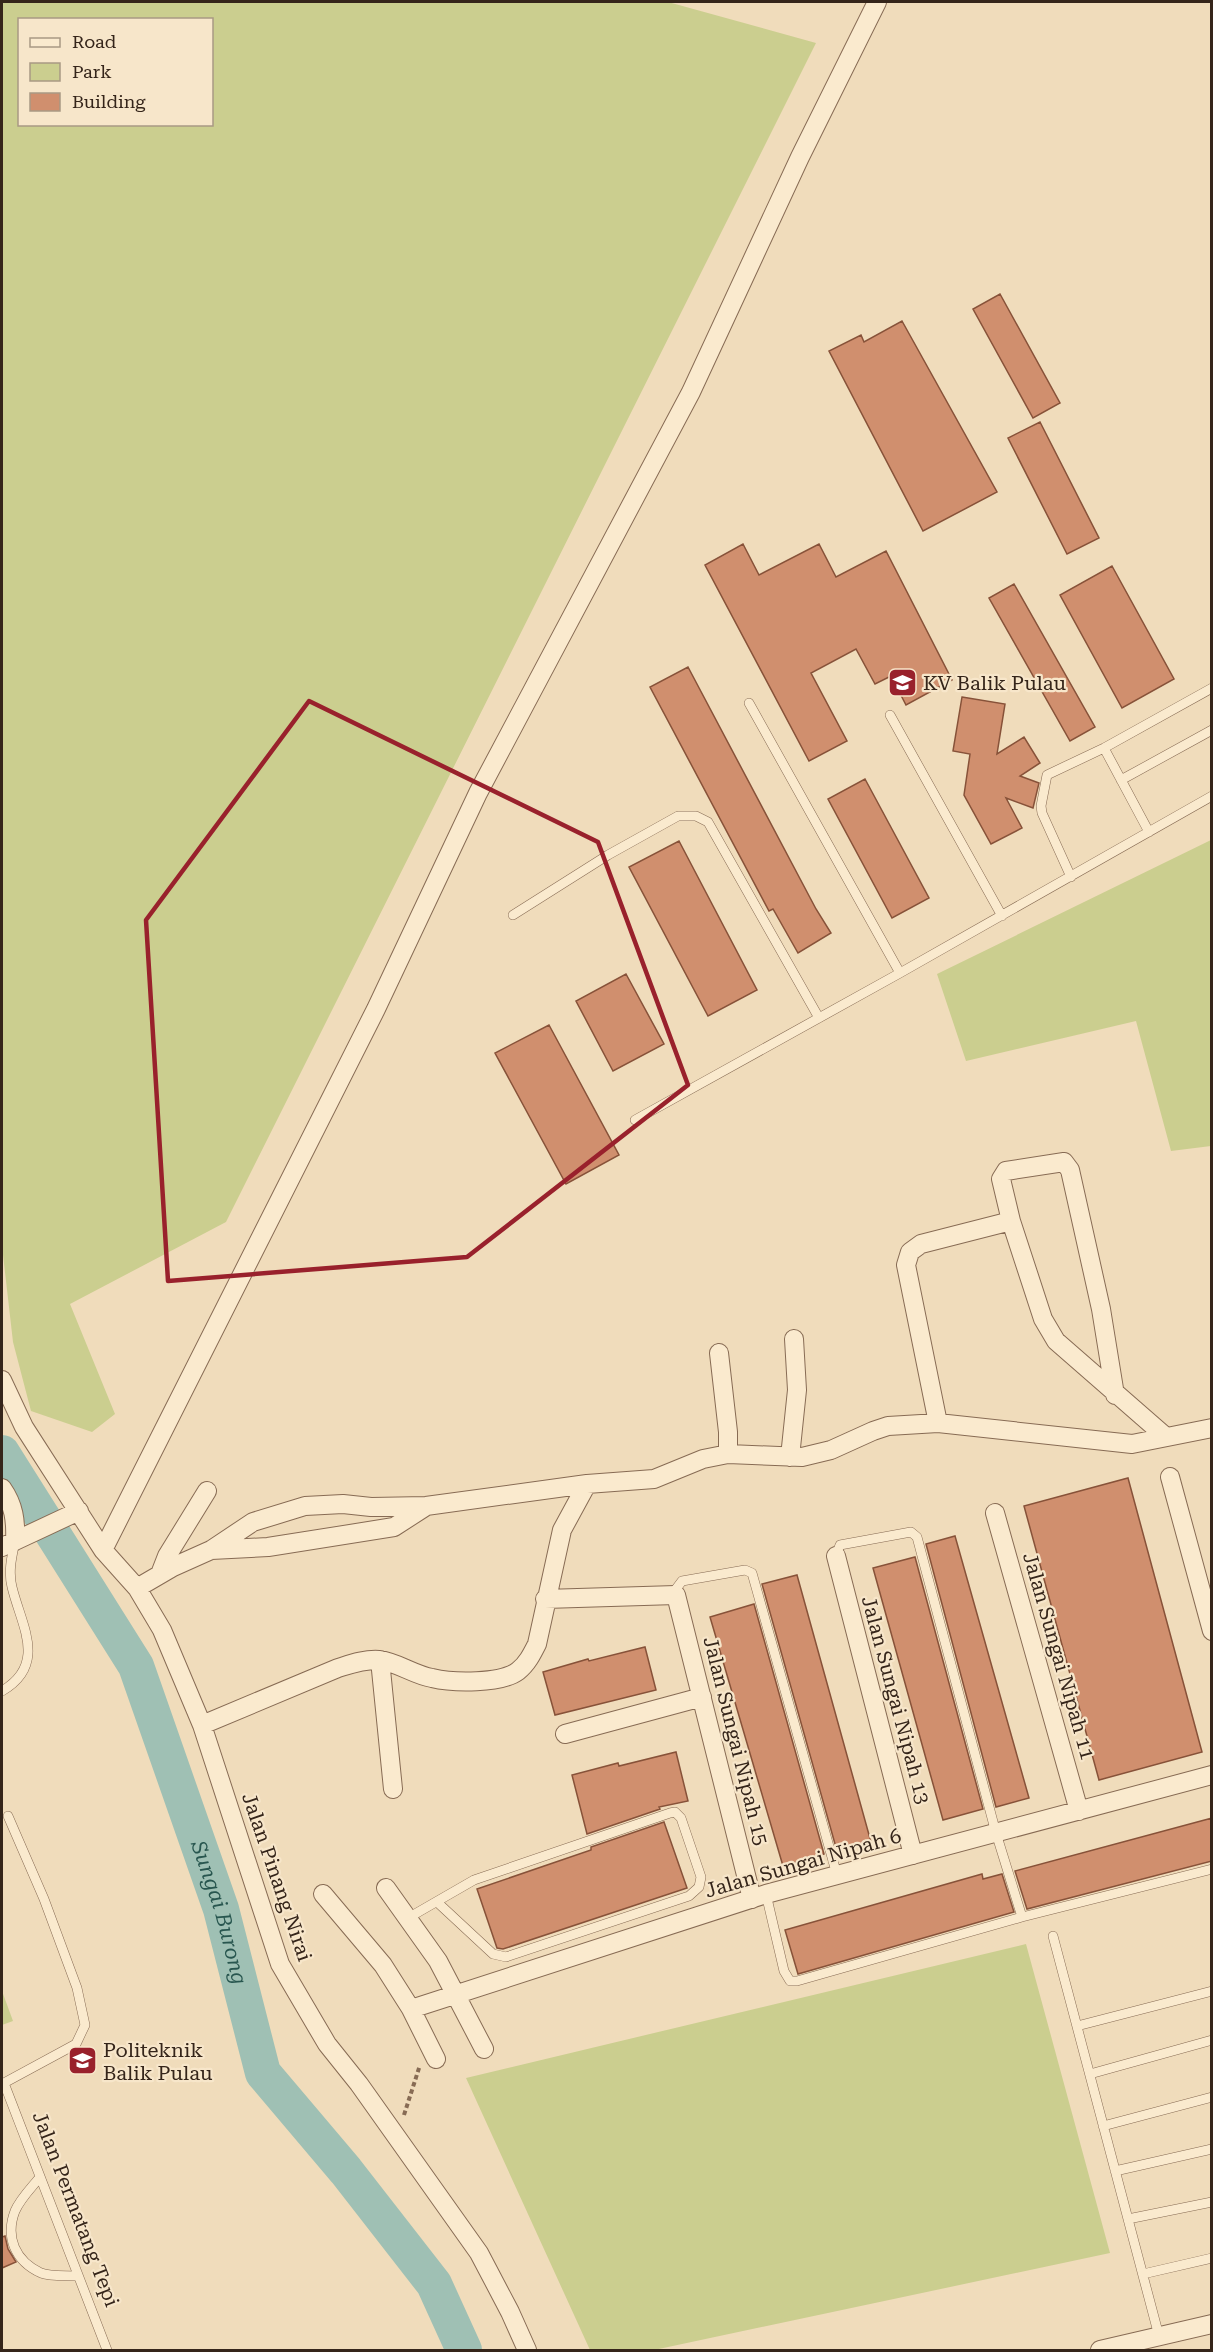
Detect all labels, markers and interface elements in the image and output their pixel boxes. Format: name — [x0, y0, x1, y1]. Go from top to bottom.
legend — [18, 18, 213, 126]
text: Road — [72, 31, 117, 52]
text: Park — [72, 61, 112, 82]
text: Building — [72, 91, 146, 112]
school or university icon: KV Balik Pulau — [886, 667, 918, 699]
place label: KV Balik Pulau — [923, 671, 1067, 695]
street label: Jalan Sungai Nipah 11 — [1018, 1550, 1100, 1762]
street label: Jalan Sungai Nipah 13 — [857, 1593, 935, 1807]
street label: Jalan Sungai Nipah 15 — [698, 1634, 774, 1848]
street label: Jalan Pinang Nirai — [237, 1790, 317, 1964]
street label: Jalan Sungai Nipah 6 — [702, 1823, 904, 1903]
water label: Sungai Burong — [186, 1837, 252, 1987]
place label: Politeknik Balik Pulau — [103, 2038, 213, 2085]
school or university icon: Politeknik Balik Pulau — [66, 2045, 98, 2077]
street label: Jalan Permatang Tepi — [28, 2108, 124, 2310]

